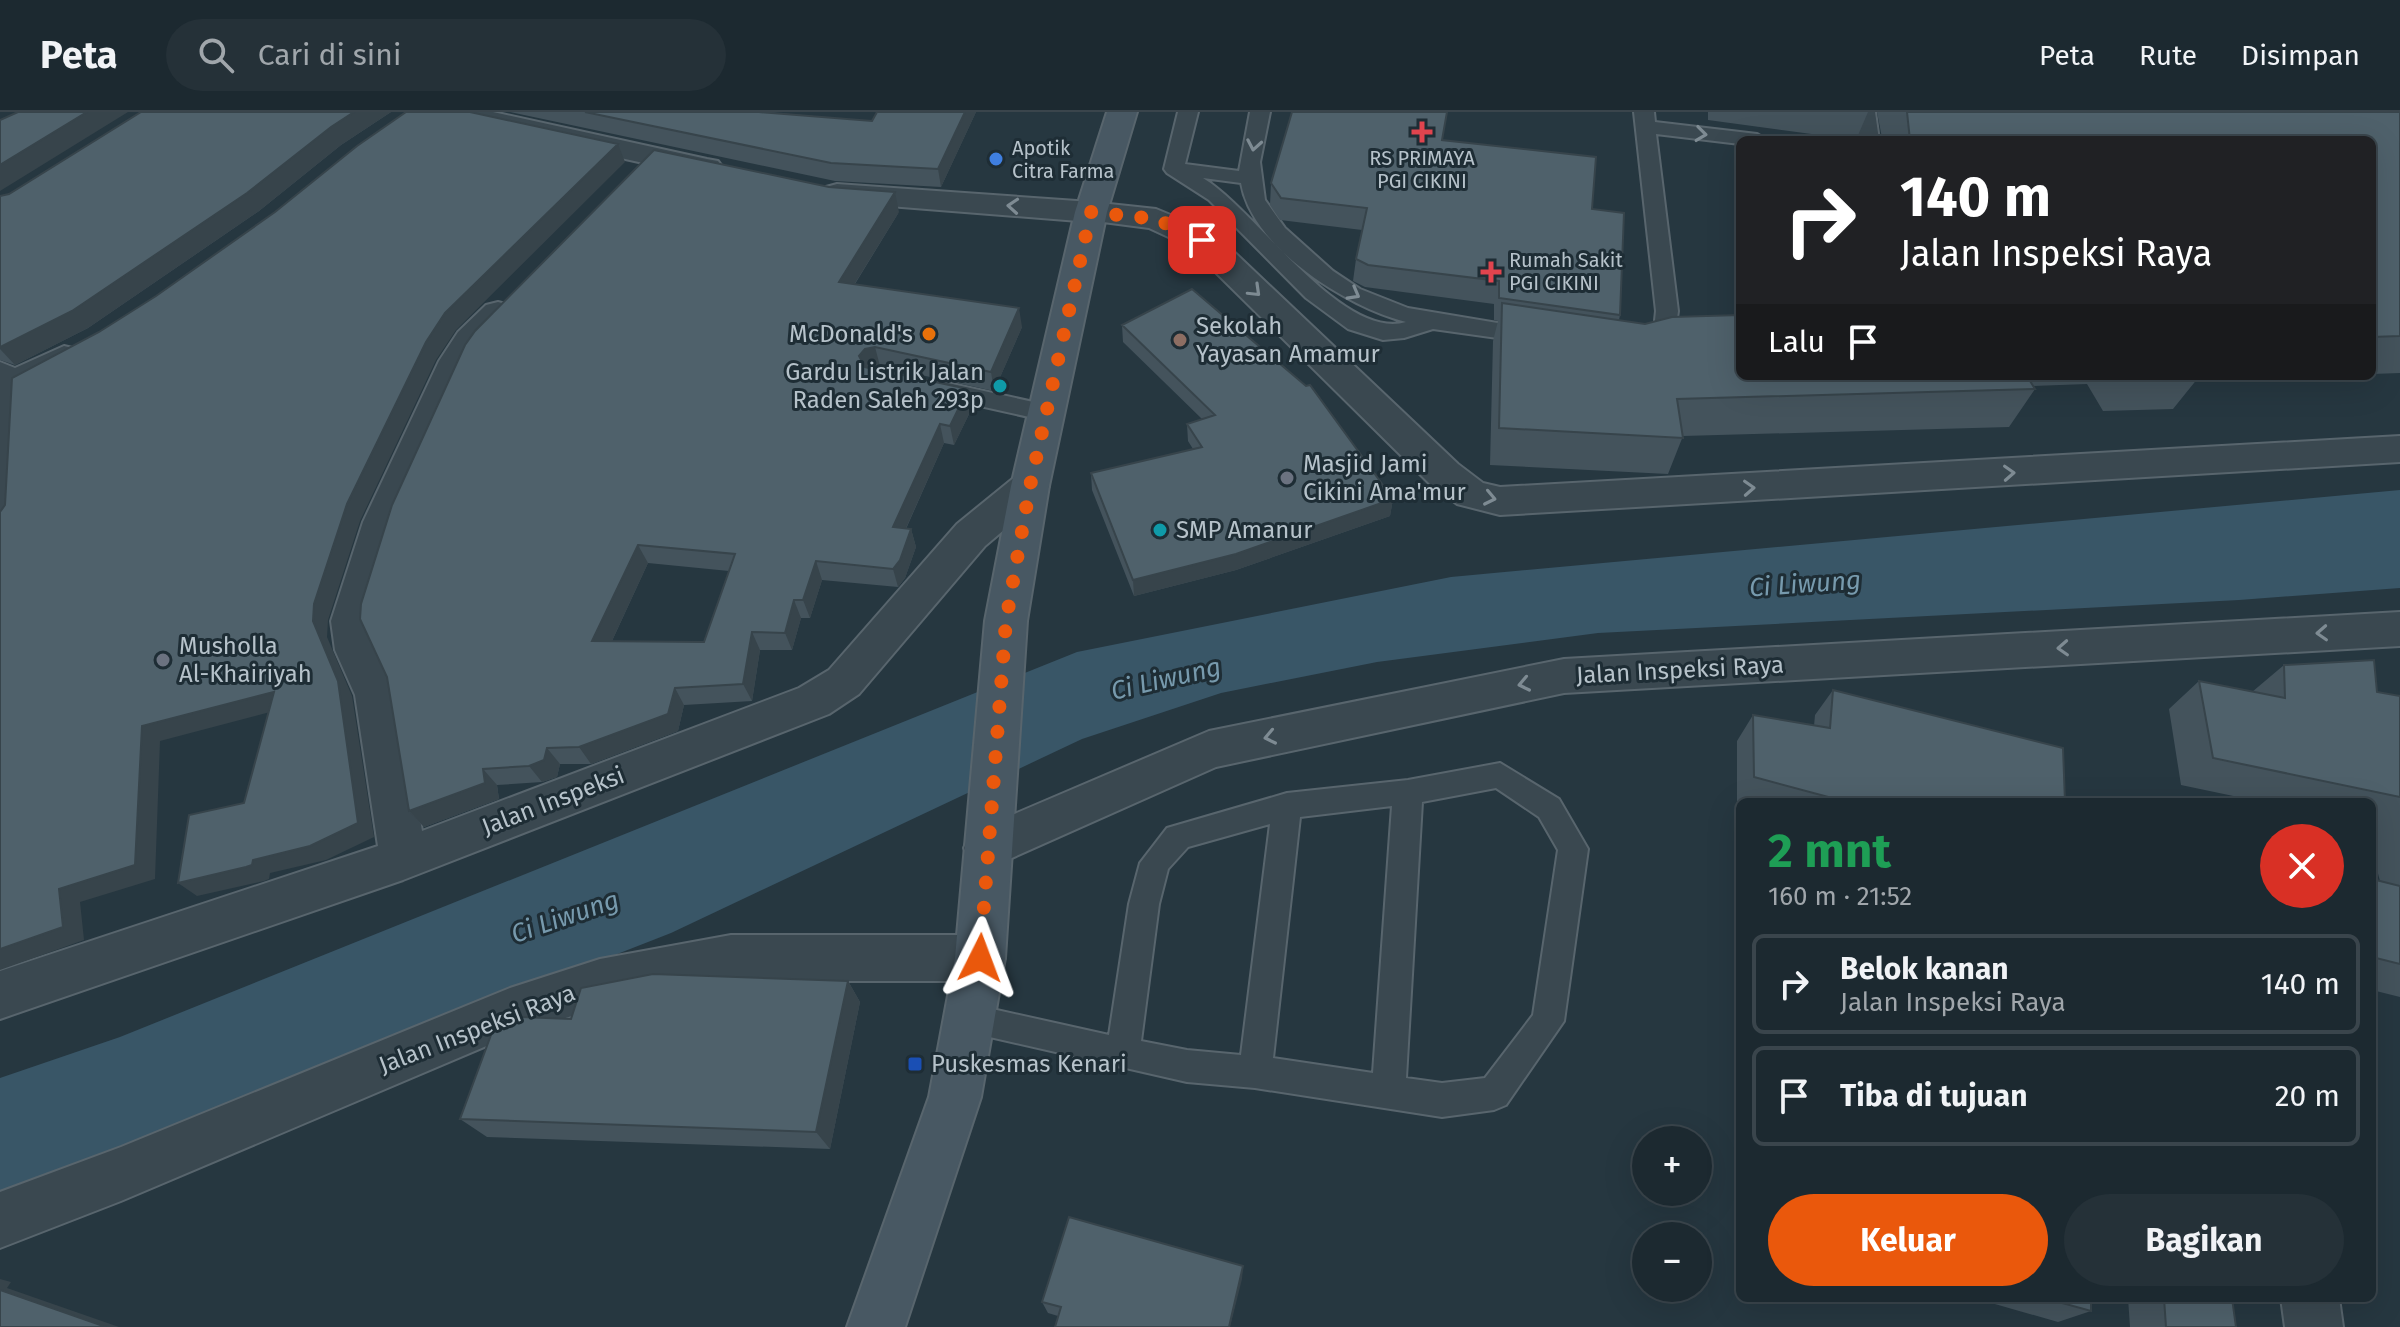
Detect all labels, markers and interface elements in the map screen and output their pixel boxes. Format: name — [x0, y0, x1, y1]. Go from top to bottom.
search box — [166, 19, 726, 91]
text: Peta — [40, 32, 118, 78]
icon: search — [194, 33, 238, 77]
text: Cari di sini — [258, 37, 401, 73]
text: Peta — [2039, 39, 2095, 72]
text: Rute — [2139, 39, 2197, 72]
text: Disimpan — [2241, 39, 2360, 72]
marker: RS PRIMAYA PGI CIKINI — [1411, 121, 1433, 143]
one-way arrow — [1695, 125, 1708, 142]
place label: Apotik Citra Farma — [1012, 136, 1115, 183]
one-way arrow — [1246, 138, 1263, 152]
place label: RS PRIMAYA PGI CIKINI — [1369, 146, 1475, 193]
marker: Apotik Citra Farma — [987, 150, 1005, 168]
text: 140 m — [1900, 164, 2051, 231]
icon: right — [1768, 168, 1872, 272]
one-way arrow — [1006, 198, 1019, 215]
pin — [1168, 206, 1236, 274]
icon: arrive — [1180, 218, 1224, 262]
text: Jalan Inspeksi Raya — [1900, 232, 2212, 276]
place label: Rumah Sakit PGI CIKINI — [1509, 248, 1623, 295]
marker: Rumah Sakit PGI CIKINI — [1480, 261, 1502, 283]
one-way arrow — [1246, 282, 1260, 296]
one-way arrow — [1345, 285, 1360, 300]
place label: Sekolah Yayasan Amamur — [1196, 312, 1381, 368]
place label: McDonald's — [789, 320, 913, 348]
icon: arrive — [1841, 320, 1885, 364]
text: Lalu — [1768, 324, 1825, 360]
marker: McDonald's — [920, 325, 938, 343]
marker: Sekolah Yayasan Amamur — [1171, 331, 1189, 349]
place label: Gardu Listrik Jalan Raden Saleh 293p — [785, 358, 984, 414]
marker: Gardu Listrik Jalan Raden Saleh 293p — [991, 377, 1009, 395]
place label: Masjid Jami Cikini Ama'mur — [1303, 450, 1466, 506]
one-way arrow — [2003, 465, 2016, 482]
marker: Masjid Jami Cikini Ama'mur — [1278, 469, 1296, 487]
one-way arrow — [1743, 480, 1756, 497]
one-way arrow — [1483, 489, 1496, 506]
place label: SMP Amanur — [1176, 516, 1313, 544]
marker: SMP Amanur — [1151, 521, 1169, 539]
water label: Ci Liwung — [1748, 565, 1862, 603]
one-way arrow — [2315, 624, 2328, 641]
place label: Musholla Al-Khairiyah — [179, 632, 312, 688]
one-way arrow — [2056, 639, 2069, 656]
marker: Musholla Al-Khairiyah — [154, 651, 172, 669]
water label: Ci Liwung — [1108, 651, 1224, 707]
street label: Jalan Inspeksi Raya — [1575, 651, 1785, 689]
one-way arrow — [1517, 675, 1531, 692]
one-way arrow — [1263, 728, 1277, 745]
street label: Jalan Inspeksi — [478, 761, 628, 841]
text: 2 mnt — [1768, 822, 1891, 880]
button: close — [2260, 824, 2344, 908]
text: 160 m · 21:52 — [1768, 881, 1912, 912]
water label: Ci Liwung — [507, 884, 623, 950]
position arrow — [938, 916, 1022, 1000]
text: Belok kanan — [1840, 951, 2009, 987]
icon: right — [1772, 962, 1816, 1006]
text: 140 m — [2261, 966, 2340, 1002]
street label: Jalan Inspeksi Raya — [375, 979, 579, 1079]
text: Jalan Inspeksi Raya — [1840, 987, 2066, 1018]
place label: Puskesmas Kenari — [931, 1050, 1127, 1078]
marker: Puskesmas Kenari — [906, 1055, 924, 1073]
icon: arrive — [1772, 1074, 1816, 1118]
text: Tiba di tujuan — [1840, 1078, 2027, 1114]
text: 20 m — [2275, 1078, 2340, 1114]
map controls — [1632, 1126, 1712, 1302]
button: + — [1632, 1126, 1712, 1206]
button: Keluar — [1768, 1194, 2048, 1286]
button: Bagikan — [2064, 1194, 2344, 1286]
button: − — [1632, 1222, 1712, 1302]

